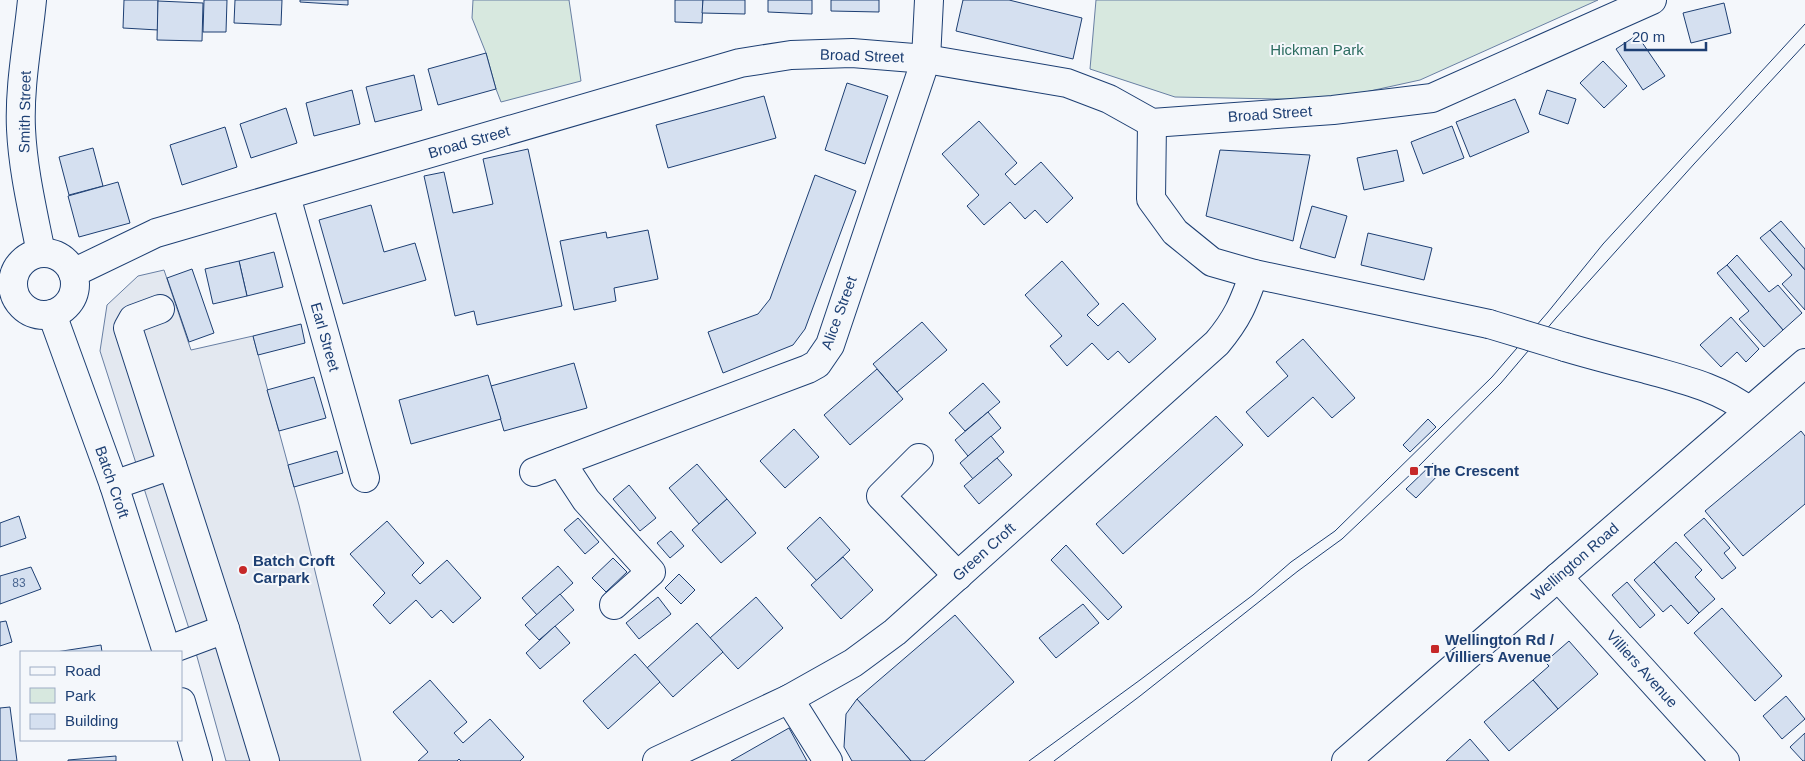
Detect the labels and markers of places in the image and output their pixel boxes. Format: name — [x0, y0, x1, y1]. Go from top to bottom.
place label: The Crescent — [1424, 462, 1519, 479]
marker: The Crescent — [1408, 465, 1420, 477]
place label: Batch Croft Carpark — [253, 552, 335, 586]
marker: Batch Croft Carpark — [237, 564, 249, 576]
place label: Wellington Rd / Villiers Avenue — [1445, 631, 1555, 665]
marker: Wellington Rd / Villiers Avenue — [1429, 643, 1441, 655]

